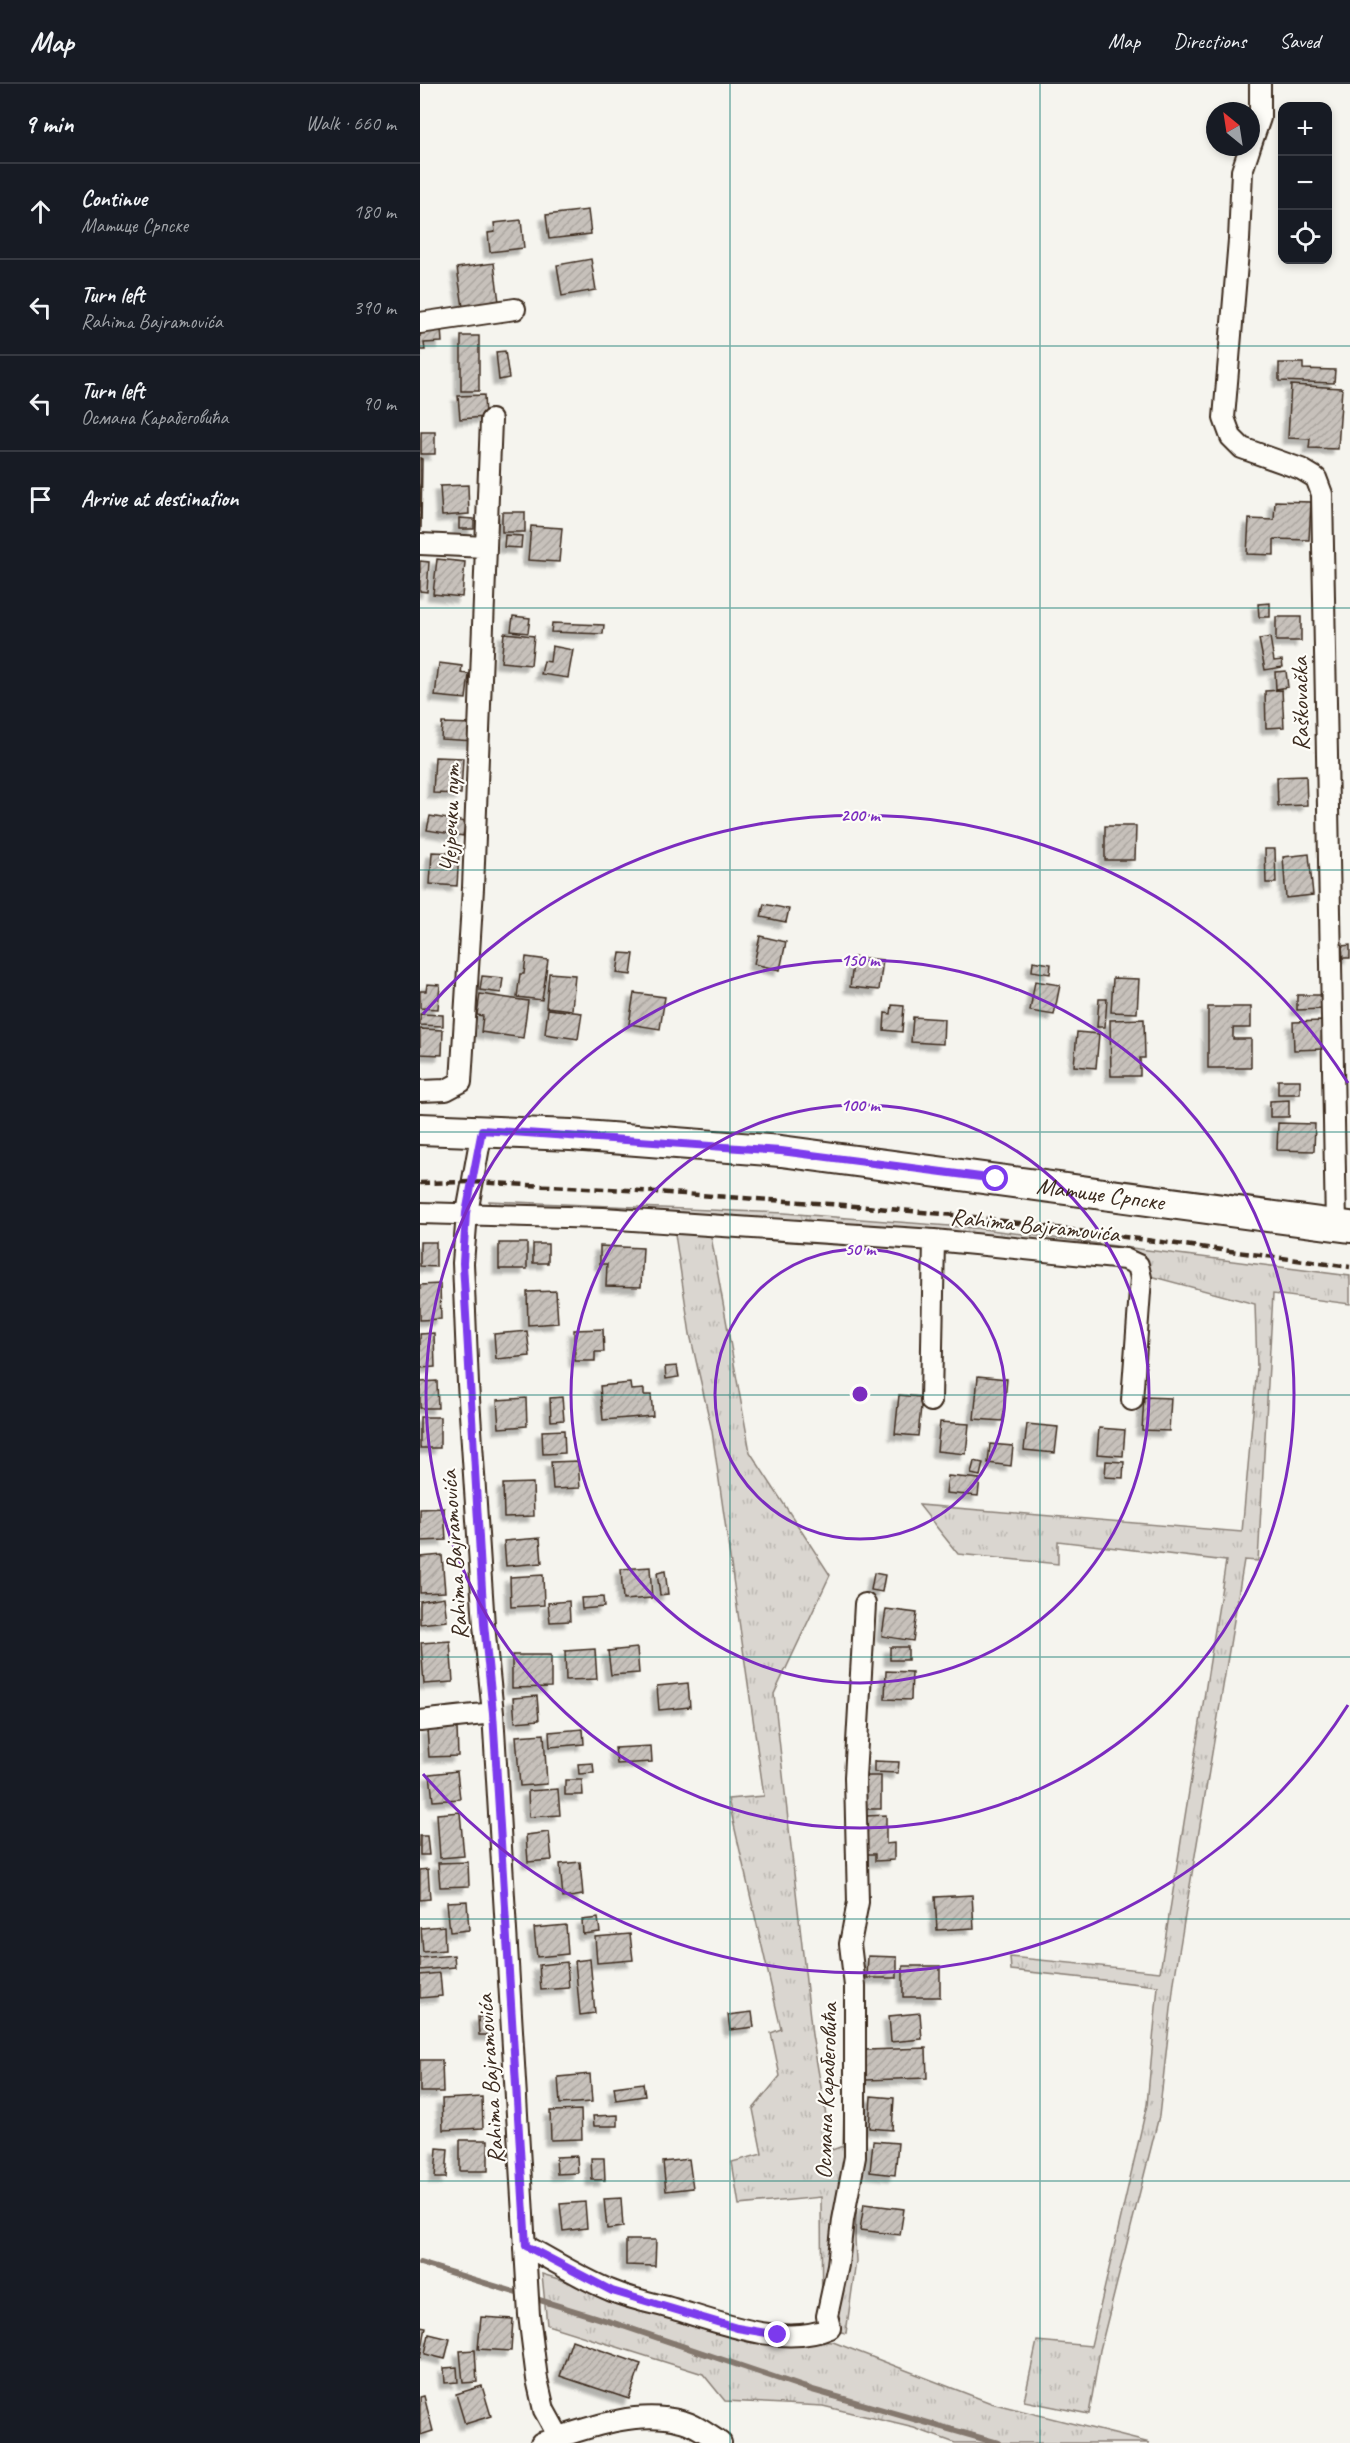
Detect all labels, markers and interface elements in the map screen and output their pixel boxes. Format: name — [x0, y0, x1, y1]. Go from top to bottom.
text: Map — [30, 24, 73, 59]
text: Map — [1108, 28, 1140, 54]
text: Directions — [1173, 28, 1246, 54]
text: Saved — [1279, 28, 1320, 54]
north arrow — [1206, 102, 1260, 156]
map controls — [1278, 102, 1332, 264]
button: + — [1278, 102, 1332, 156]
text: 9 min — [24, 107, 74, 140]
text: Walk · 660 m — [306, 111, 396, 136]
button: − — [1278, 156, 1332, 210]
text: Continue — [81, 185, 147, 213]
icon: ahead — [24, 195, 57, 228]
text: 180 m — [353, 199, 396, 224]
button: locate — [1278, 210, 1332, 264]
text: Матице Српске — [81, 213, 188, 238]
text: Turn left — [81, 281, 145, 309]
icon: left — [24, 291, 57, 324]
text: 390 m — [353, 295, 396, 320]
text: Rahima Bajramovića — [81, 309, 223, 334]
text: Turn left — [81, 377, 145, 405]
icon: left — [24, 387, 57, 420]
text: 90 m — [362, 391, 396, 416]
text: Османа Карабеговића — [81, 405, 228, 430]
icon: arrive — [24, 483, 57, 516]
text: Arrive at destination — [81, 485, 238, 513]
street label: Raškovačka — [1284, 655, 1316, 751]
street label: Чејречки пут — [433, 762, 467, 873]
text: 200 m — [841, 804, 881, 826]
text: 150 m — [841, 949, 881, 971]
text: 100 m — [841, 1094, 881, 1116]
route start — [982, 1165, 1008, 1191]
street label: Матице Српске — [1035, 1170, 1168, 1217]
street label: Rahima Bajramovića — [949, 1201, 1123, 1249]
text: 50 m — [845, 1238, 877, 1260]
centre of rings — [850, 1384, 870, 1404]
street label: Rahima Bajramovića — [433, 1468, 475, 1641]
street label: Rahima Bajramovića — [469, 1992, 511, 2165]
street label: Османа Карабеговића — [808, 2001, 844, 2180]
route end — [764, 2321, 790, 2347]

